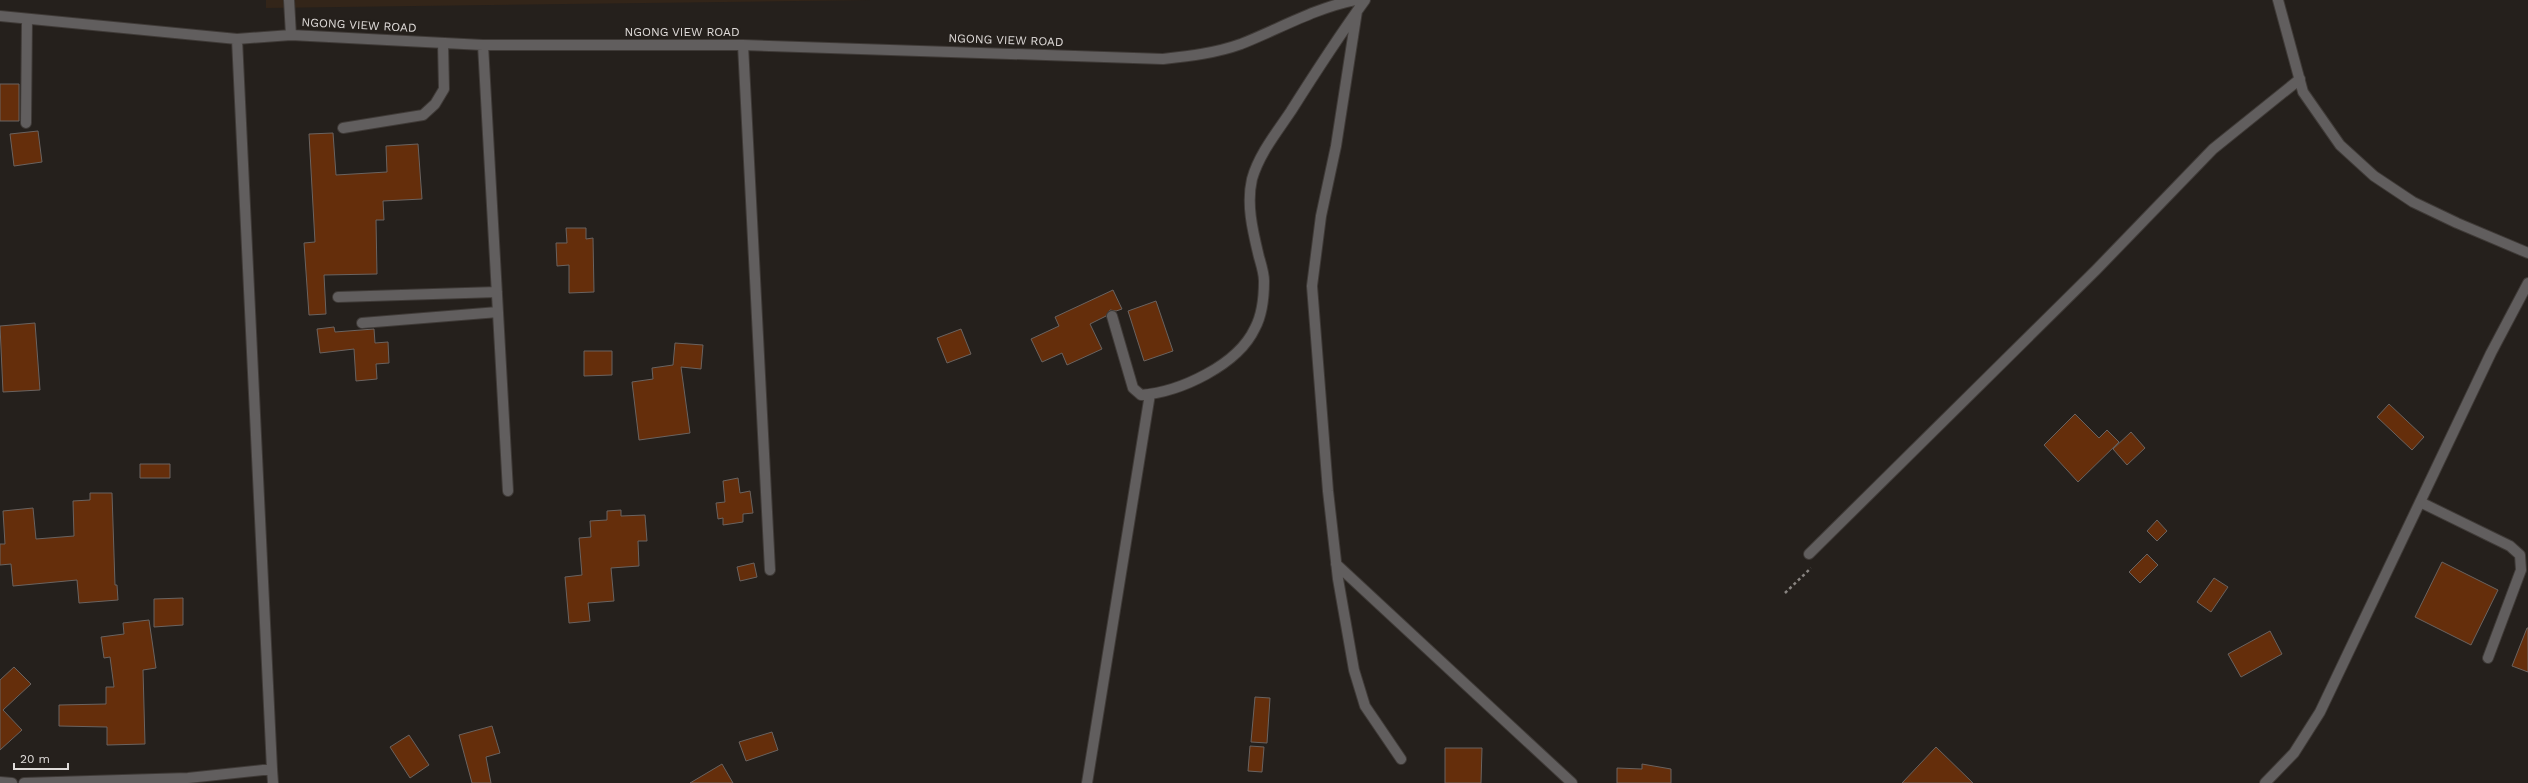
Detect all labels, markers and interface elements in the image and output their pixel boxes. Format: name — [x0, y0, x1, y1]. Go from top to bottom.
street label: NGONG VIEW ROAD — [301, 15, 417, 35]
street label: NGONG VIEW ROAD — [624, 25, 740, 39]
street label: NGONG VIEW ROAD — [948, 31, 1064, 49]
scale bar — [14, 745, 68, 771]
text: 20 m — [20, 752, 50, 766]

